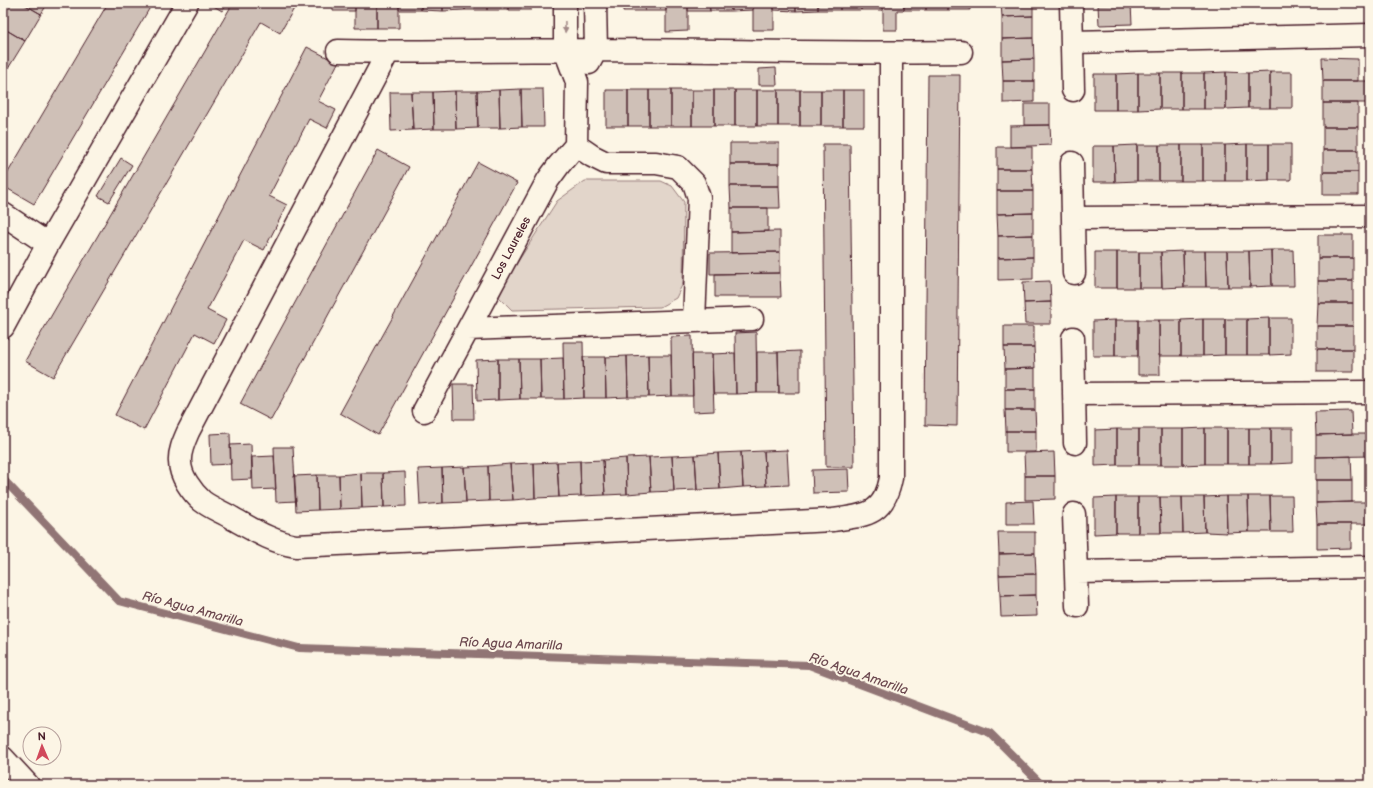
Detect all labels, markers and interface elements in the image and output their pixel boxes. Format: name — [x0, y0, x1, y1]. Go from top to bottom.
one-way arrow — [562, 21, 568, 34]
street label: Los Laureles — [489, 214, 534, 282]
water label: Río Agua Amarilla — [141, 588, 245, 630]
water label: Río Agua Amarilla — [459, 634, 563, 654]
water label: Río Agua Amarilla — [807, 649, 910, 698]
north arrow — [22, 726, 62, 766]
text: N — [37, 730, 46, 743]

